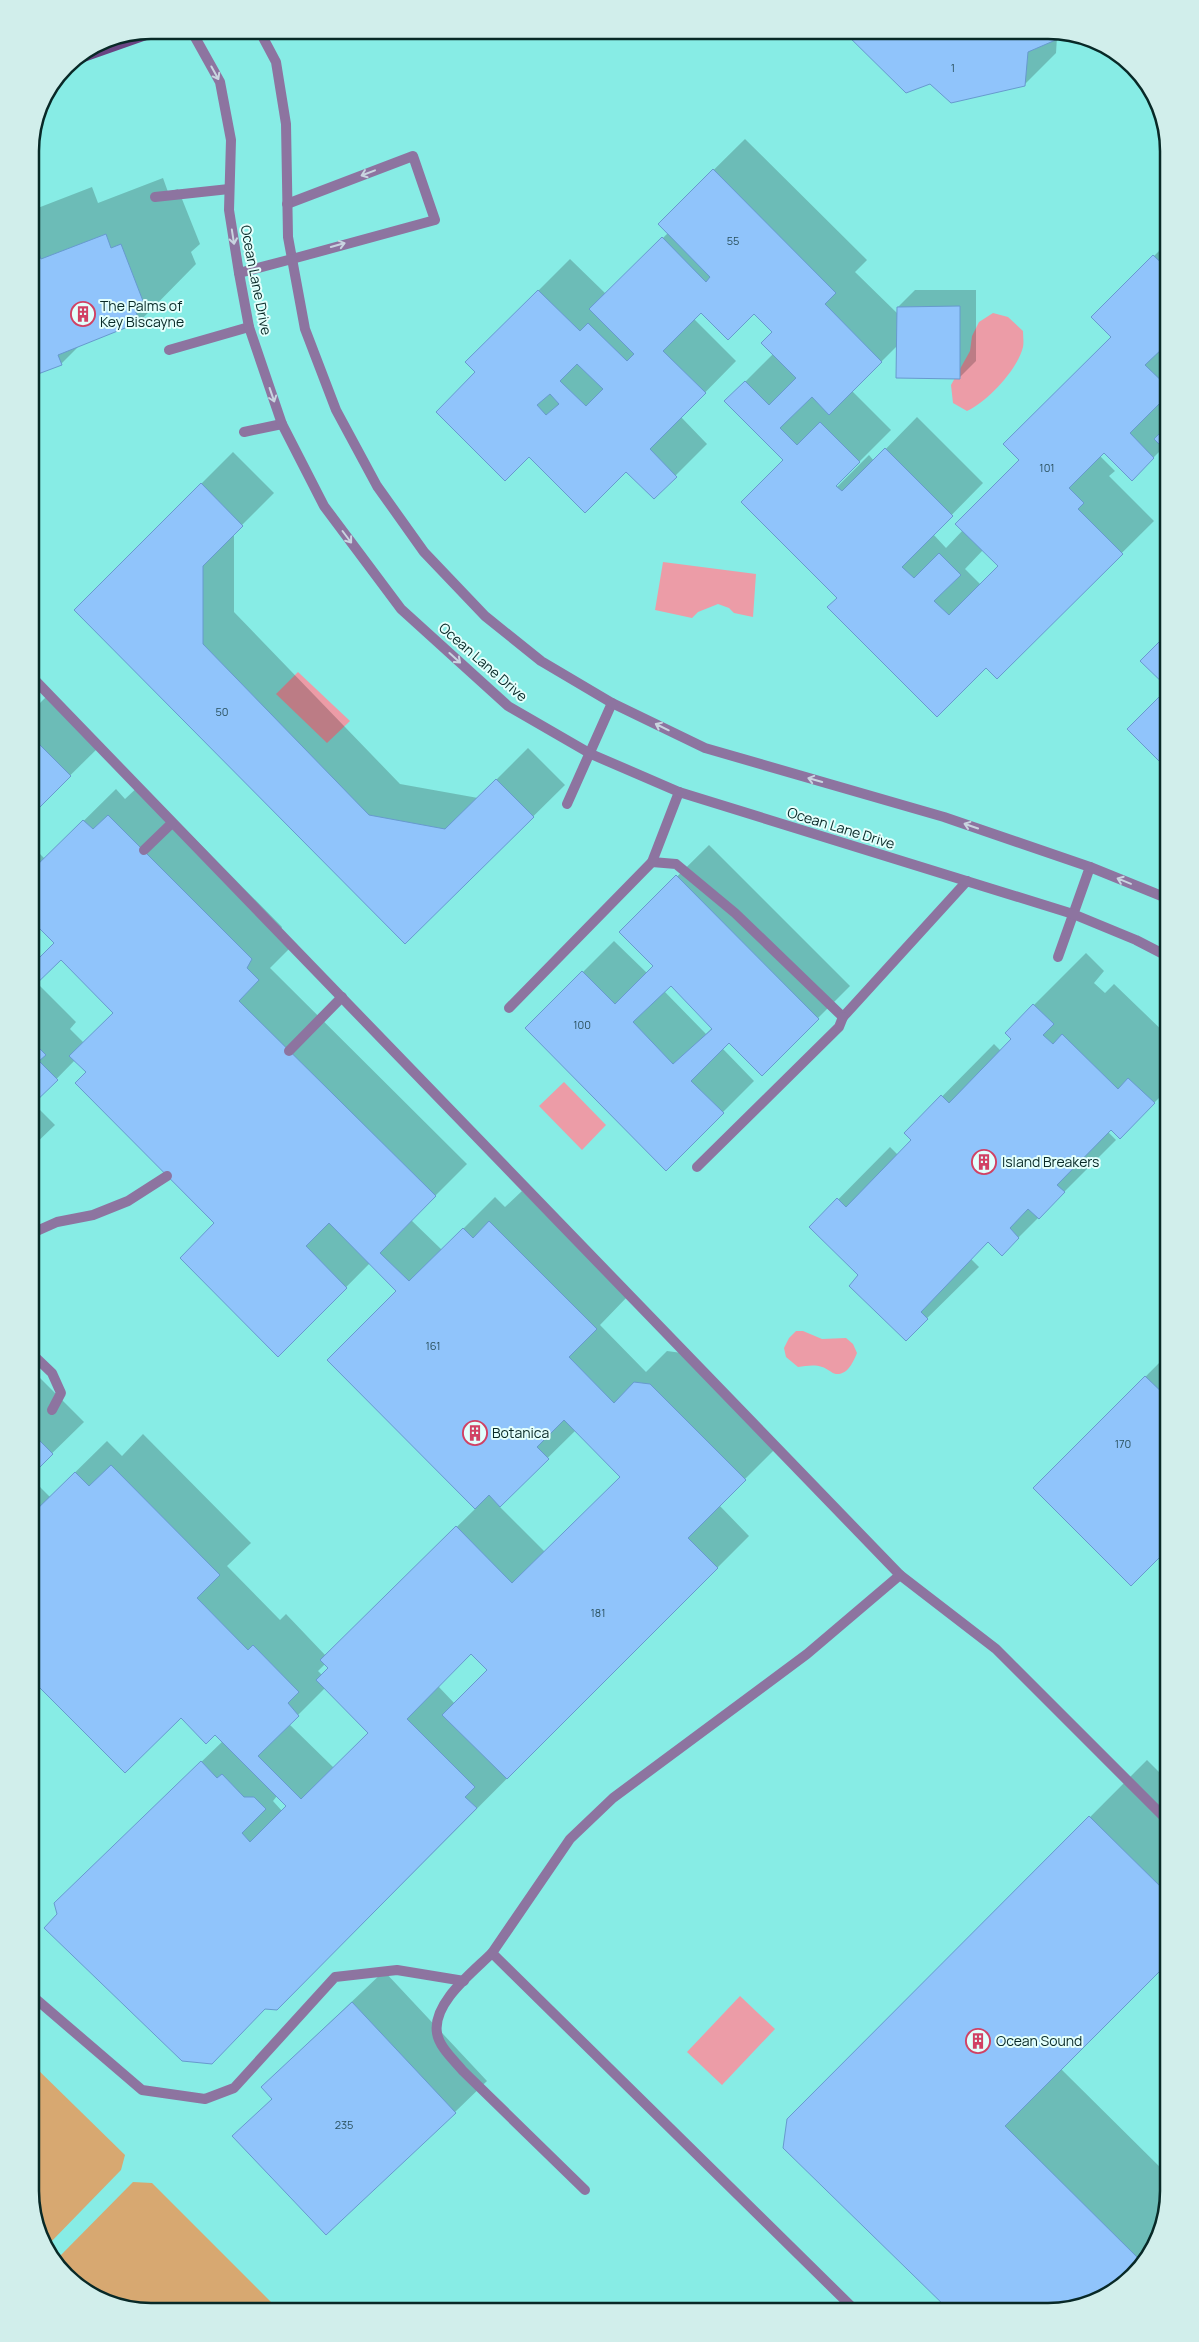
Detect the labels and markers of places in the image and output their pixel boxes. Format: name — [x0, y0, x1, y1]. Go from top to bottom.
place label: The Palms of Key Biscayne — [100, 296, 184, 331]
building icon: The Palms of Key Biscayne — [70, 301, 96, 327]
building icon: Island Breakers — [971, 1149, 997, 1175]
place label: Island Breakers — [1002, 1152, 1099, 1171]
building icon: Botanica — [462, 1420, 488, 1446]
place label: Botanica — [492, 1423, 549, 1442]
building icon: Ocean Sound — [965, 2028, 991, 2054]
place label: Ocean Sound — [996, 2031, 1082, 2050]

